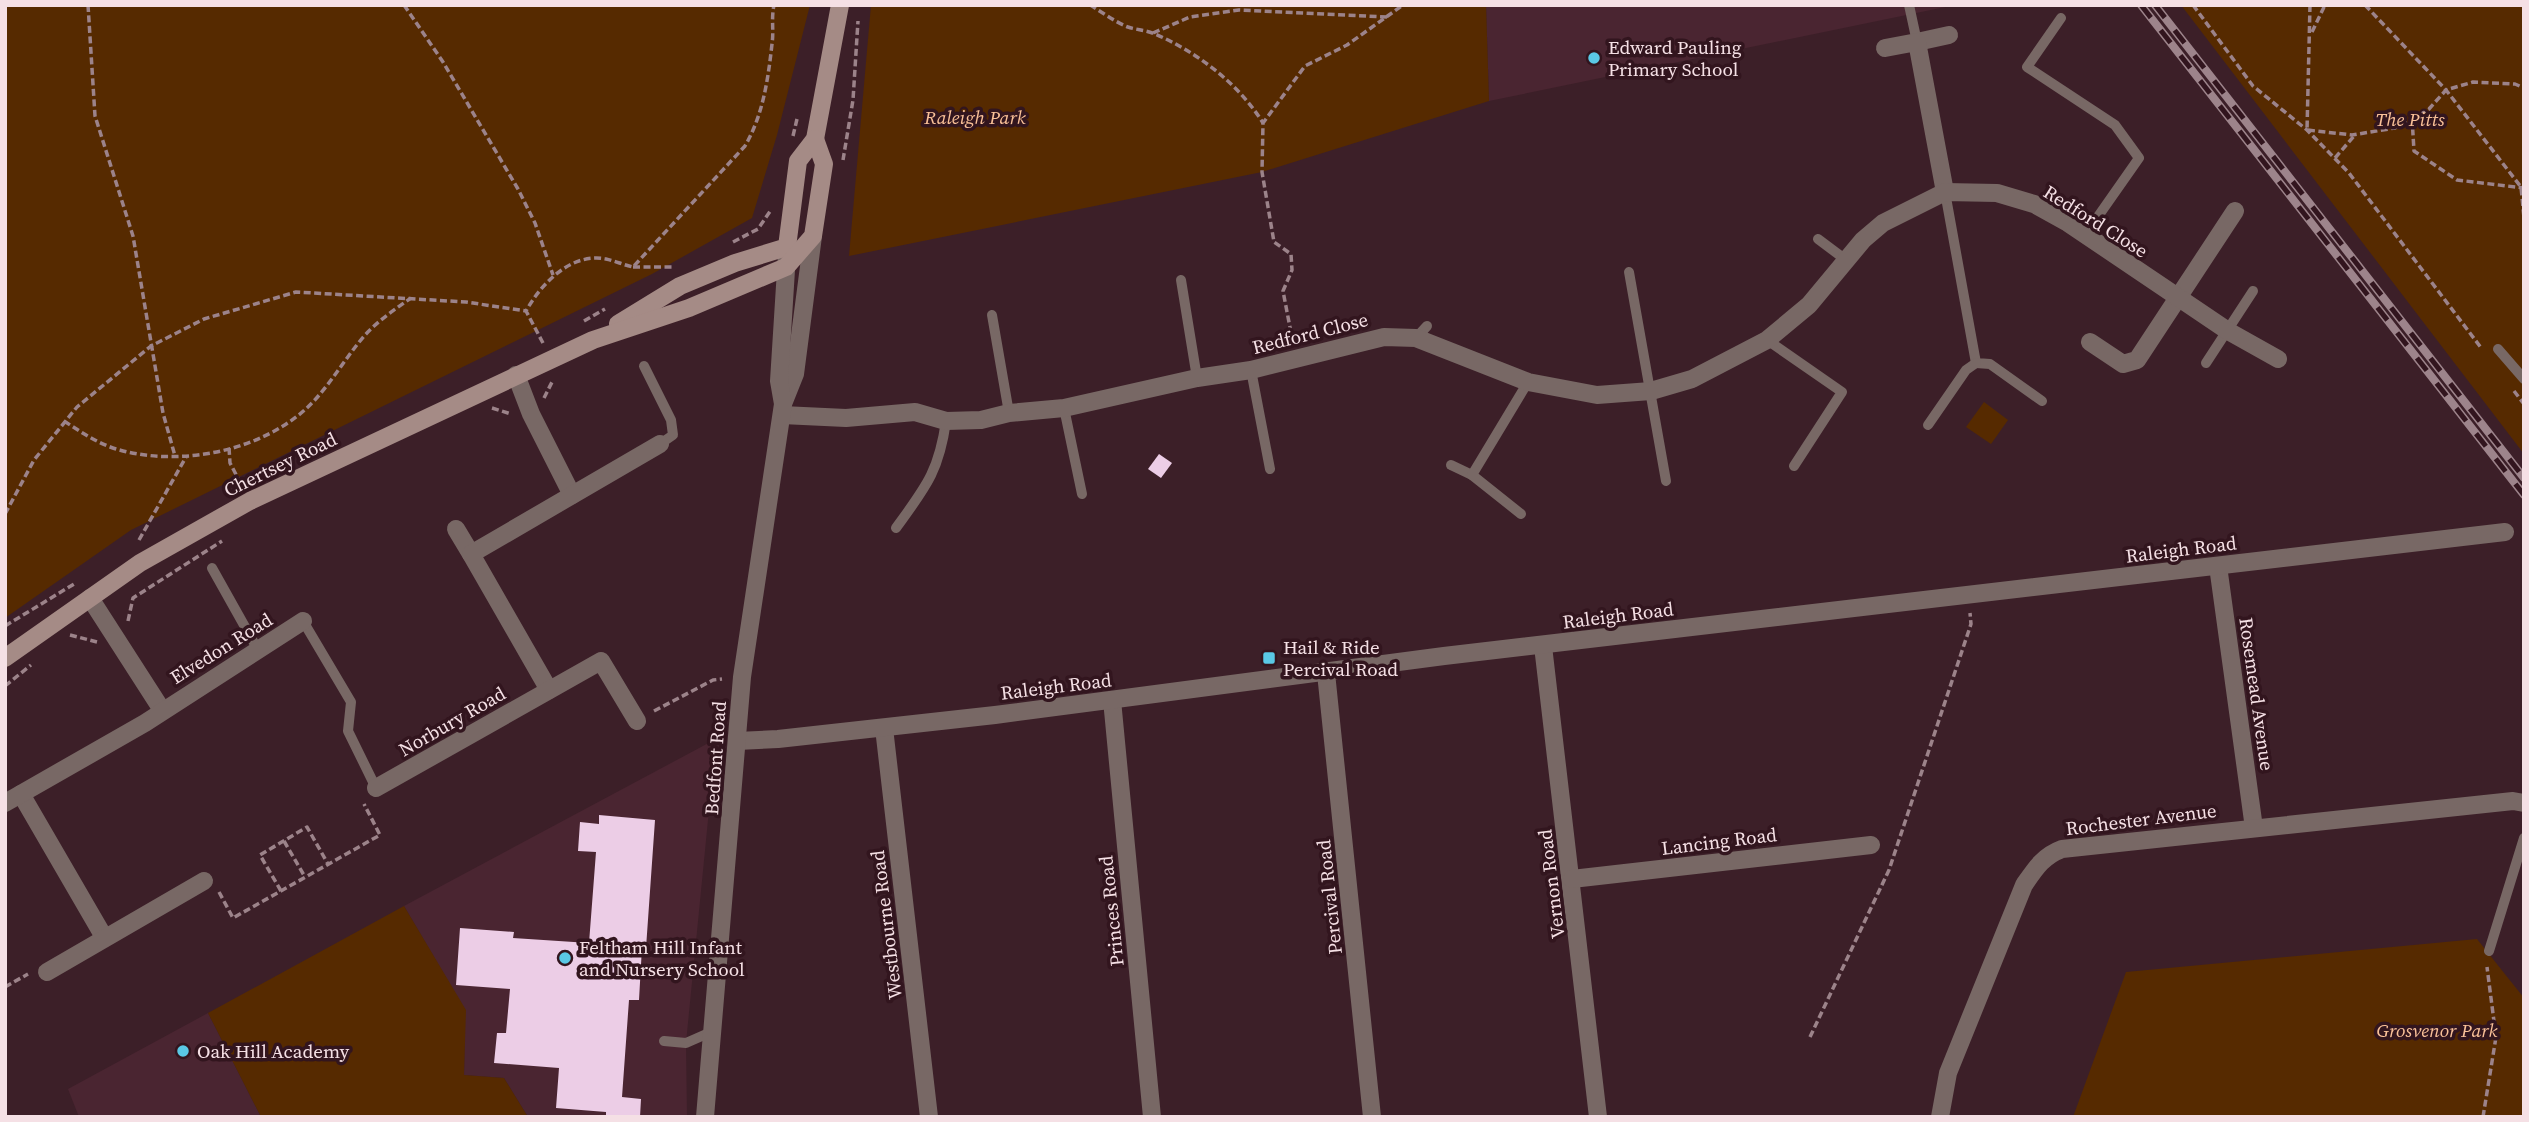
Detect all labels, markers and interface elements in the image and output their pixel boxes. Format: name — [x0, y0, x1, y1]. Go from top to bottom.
place label: Edward Pauling Primary School — [1608, 34, 1742, 82]
marker: Edward Pauling Primary School — [1586, 50, 1602, 66]
park label: Raleigh Park — [923, 104, 1026, 130]
park label: The Pitts — [2375, 106, 2445, 132]
street label: Redford Close — [2039, 179, 2153, 263]
street label: Redford Close — [1249, 306, 1371, 360]
street label: Chertsey Road — [219, 425, 341, 503]
street label: Raleigh Road — [2124, 529, 2238, 569]
street label: Raleigh Road — [1561, 595, 1675, 635]
street label: Elvedon Road — [165, 606, 277, 690]
street label: Rosemead Avenue — [2233, 616, 2281, 772]
place label: Hail & Ride Percival Road — [1283, 634, 1398, 682]
marker: Hail & Ride Percival Road — [1261, 650, 1277, 666]
street label: Raleigh Road — [999, 666, 1113, 706]
street label: Norbury Road — [394, 680, 510, 762]
street label: Bedfont Road — [698, 700, 732, 816]
street label: Rochester Avenue — [2064, 797, 2218, 841]
street label: Lancing Road — [1660, 821, 1778, 861]
street label: Vernon Road — [1531, 828, 1571, 940]
street label: Percival Road — [1310, 838, 1348, 956]
street label: Westbourne Road — [864, 849, 908, 1001]
street label: Princes Road — [1092, 854, 1130, 968]
place label: Feltham Hill Infant and Nursery School — [579, 934, 745, 982]
marker: Feltham Hill Infant and Nursery School — [557, 950, 573, 966]
park label: Grosvenor Park — [2376, 1017, 2498, 1043]
place label: Oak Hill Academy — [197, 1038, 350, 1064]
marker: Oak Hill Academy — [175, 1043, 191, 1059]

